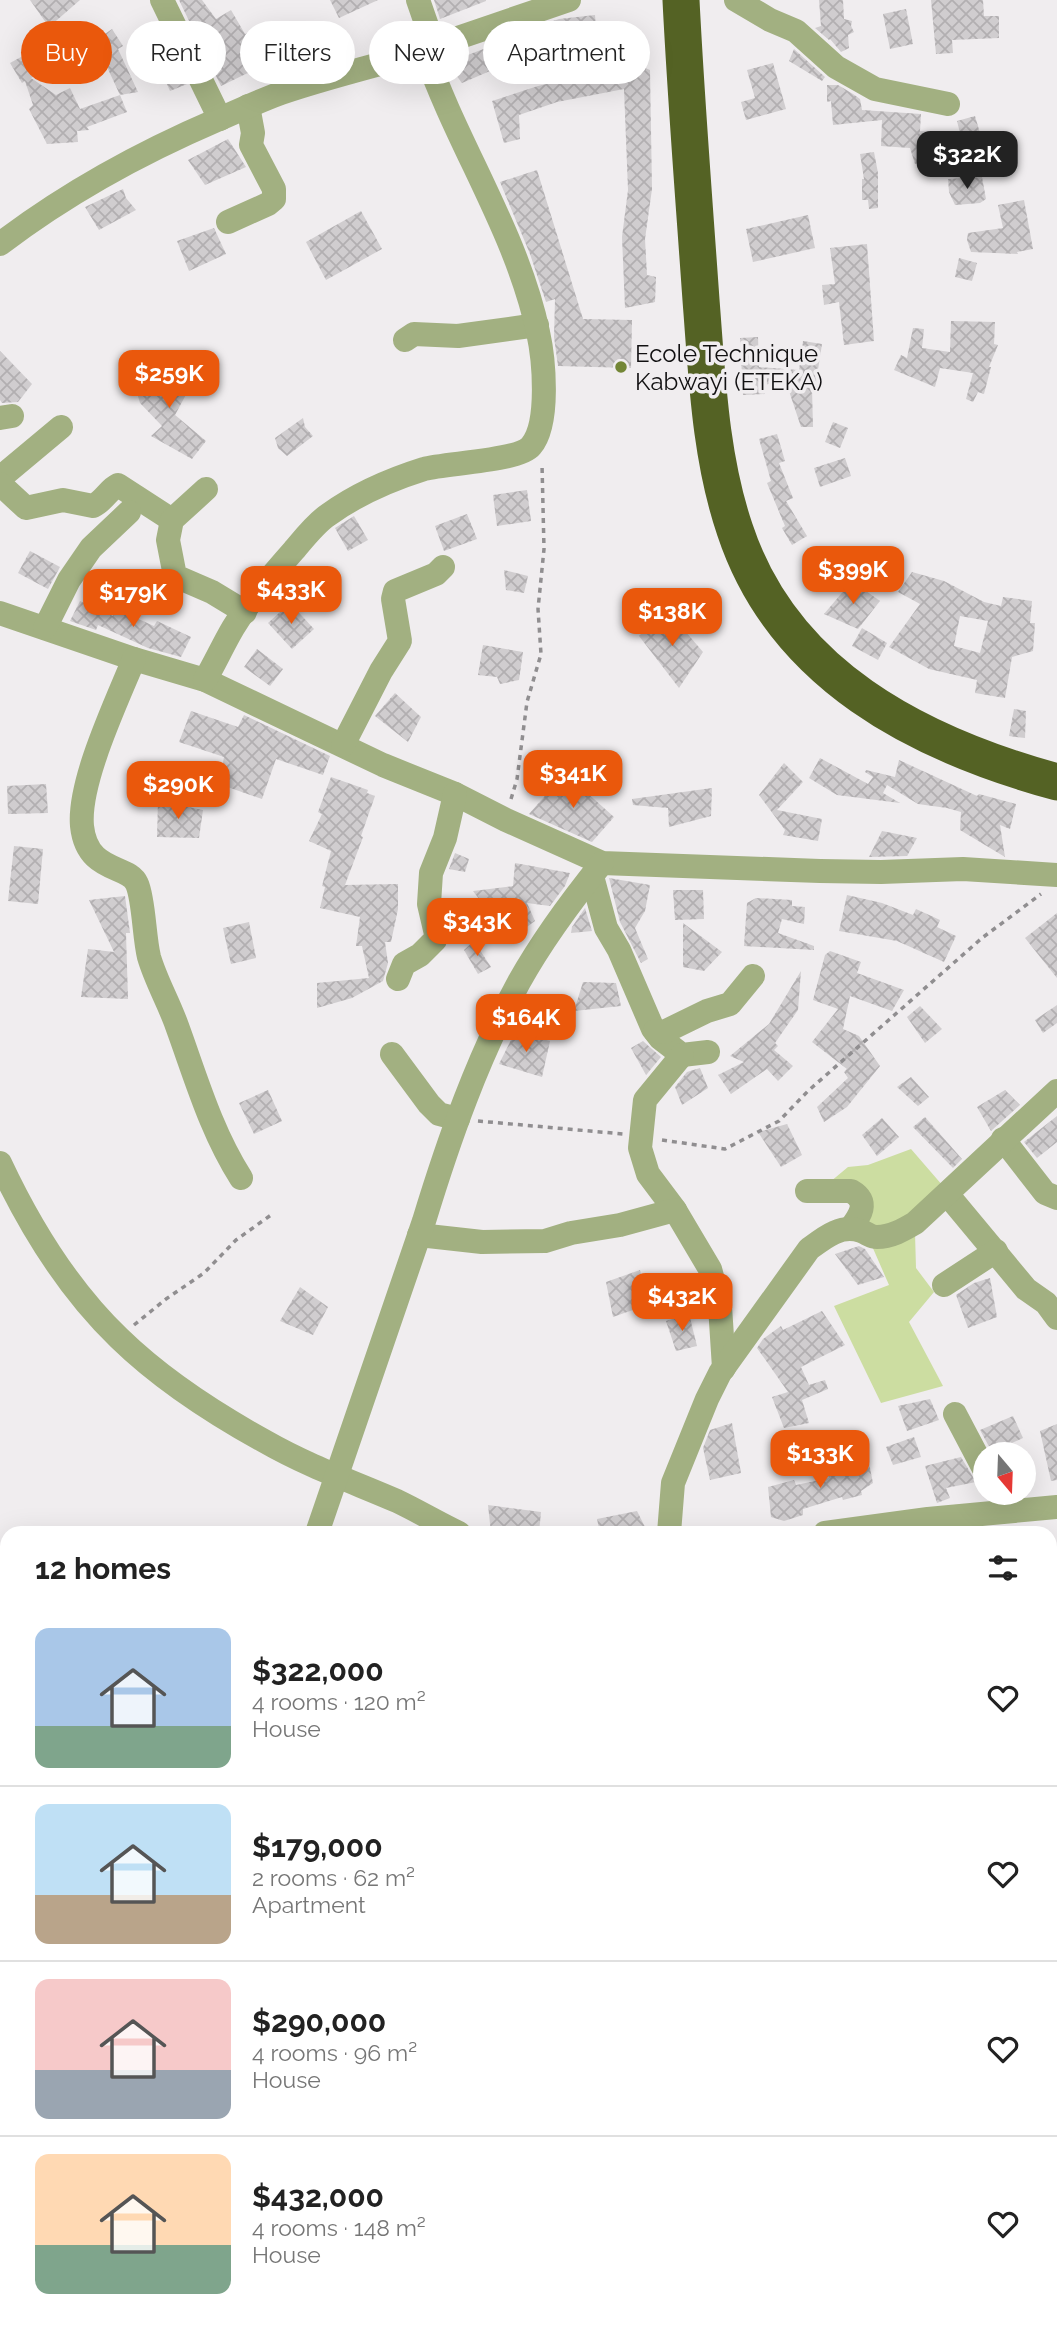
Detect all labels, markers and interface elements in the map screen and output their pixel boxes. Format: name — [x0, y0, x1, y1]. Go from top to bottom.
chip: Buy — [21, 21, 112, 84]
chip: Rent — [126, 21, 226, 84]
chip: Filters — [240, 21, 355, 84]
chip: New — [369, 21, 469, 84]
chip: Apartment — [483, 21, 650, 84]
pin: $322K — [918, 132, 1016, 191]
text: $322K — [933, 140, 1001, 167]
place label: Ecole Technique Kabwayi (ETEKA) — [635, 339, 823, 396]
pin: $259K — [120, 350, 218, 410]
text: $259K — [134, 359, 204, 386]
marker: Ecole Technique Kabwayi (ETEKA) — [613, 359, 629, 375]
pin: $399K — [804, 546, 902, 606]
text: $399K — [818, 555, 888, 582]
pin: $433K — [242, 566, 340, 626]
pin: $179K — [84, 570, 182, 629]
text: $433K — [257, 575, 325, 602]
text: $179K — [99, 578, 167, 605]
pin: $138K — [623, 588, 721, 648]
text: $138K — [638, 597, 706, 624]
pin: $341K — [524, 750, 622, 810]
text: $341K — [539, 759, 607, 786]
pin: $290K — [129, 762, 227, 821]
text: $290K — [143, 770, 213, 797]
pin: $343K — [428, 898, 526, 958]
text: $343K — [443, 907, 511, 934]
pin: $164K — [477, 995, 575, 1054]
text: $164K — [492, 1003, 560, 1030]
pin: $432K — [633, 1274, 731, 1333]
text: $432K — [648, 1282, 716, 1309]
pin: $133K — [771, 1430, 869, 1490]
text: $133K — [787, 1439, 854, 1466]
north arrow — [973, 1442, 1036, 1505]
map controls — [973, 1442, 1036, 1505]
icon: filters — [984, 1549, 1022, 1587]
text: 12 homes — [35, 1551, 171, 1586]
text: $322,000 — [252, 1653, 384, 1688]
icon: home — [91, 1656, 175, 1740]
icon: heart — [984, 1679, 1022, 1717]
text: 4 rooms · 120 m² — [252, 1688, 426, 1715]
text: House — [252, 1715, 321, 1742]
text: $179,000 — [252, 1829, 383, 1864]
icon: home — [91, 1832, 175, 1916]
icon: heart — [984, 1855, 1022, 1893]
text: 2 rooms · 62 m² — [252, 1864, 415, 1891]
text: Apartment — [252, 1891, 366, 1918]
text: $290,000 — [252, 2004, 386, 2039]
icon: home — [91, 2007, 175, 2091]
icon: heart — [984, 2030, 1022, 2068]
text: 4 rooms · 96 m² — [252, 2039, 417, 2066]
text: House — [252, 2066, 321, 2093]
text: $432,000 — [252, 2179, 384, 2214]
icon: home — [91, 2182, 175, 2266]
icon: heart — [984, 2205, 1022, 2243]
text: 4 rooms · 148 m² — [252, 2214, 426, 2241]
text: House — [252, 2241, 321, 2268]

